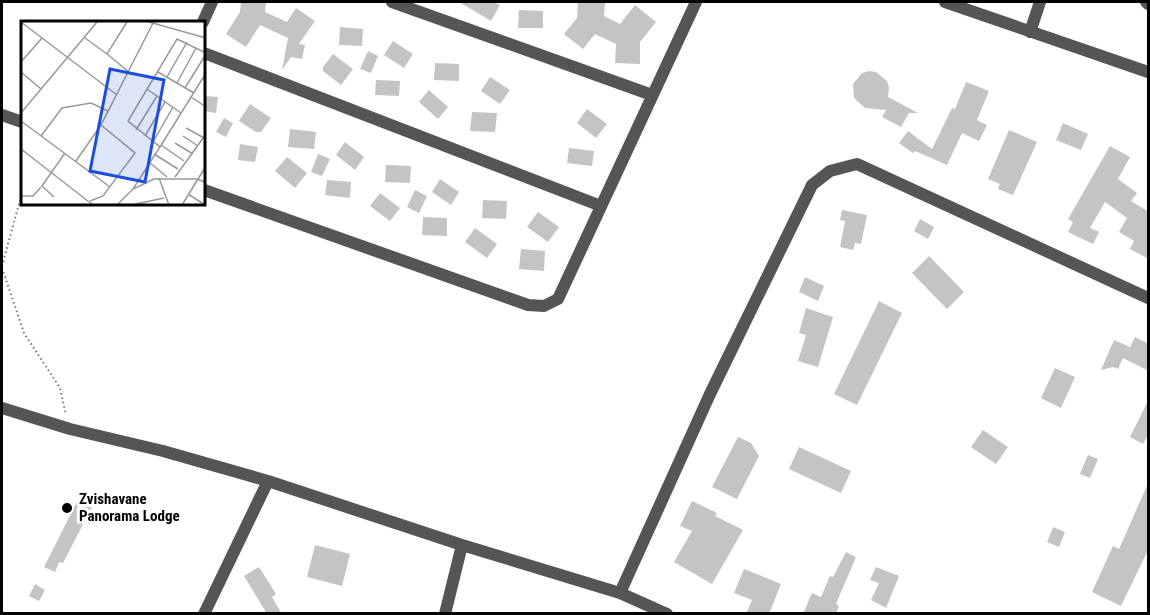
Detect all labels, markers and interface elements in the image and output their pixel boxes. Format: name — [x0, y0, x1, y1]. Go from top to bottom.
inset map — [21, 21, 206, 206]
place label: Zvishavane Panorama Lodge — [79, 490, 180, 525]
marker: Zvishavane Panorama Lodge — [60, 501, 74, 515]

